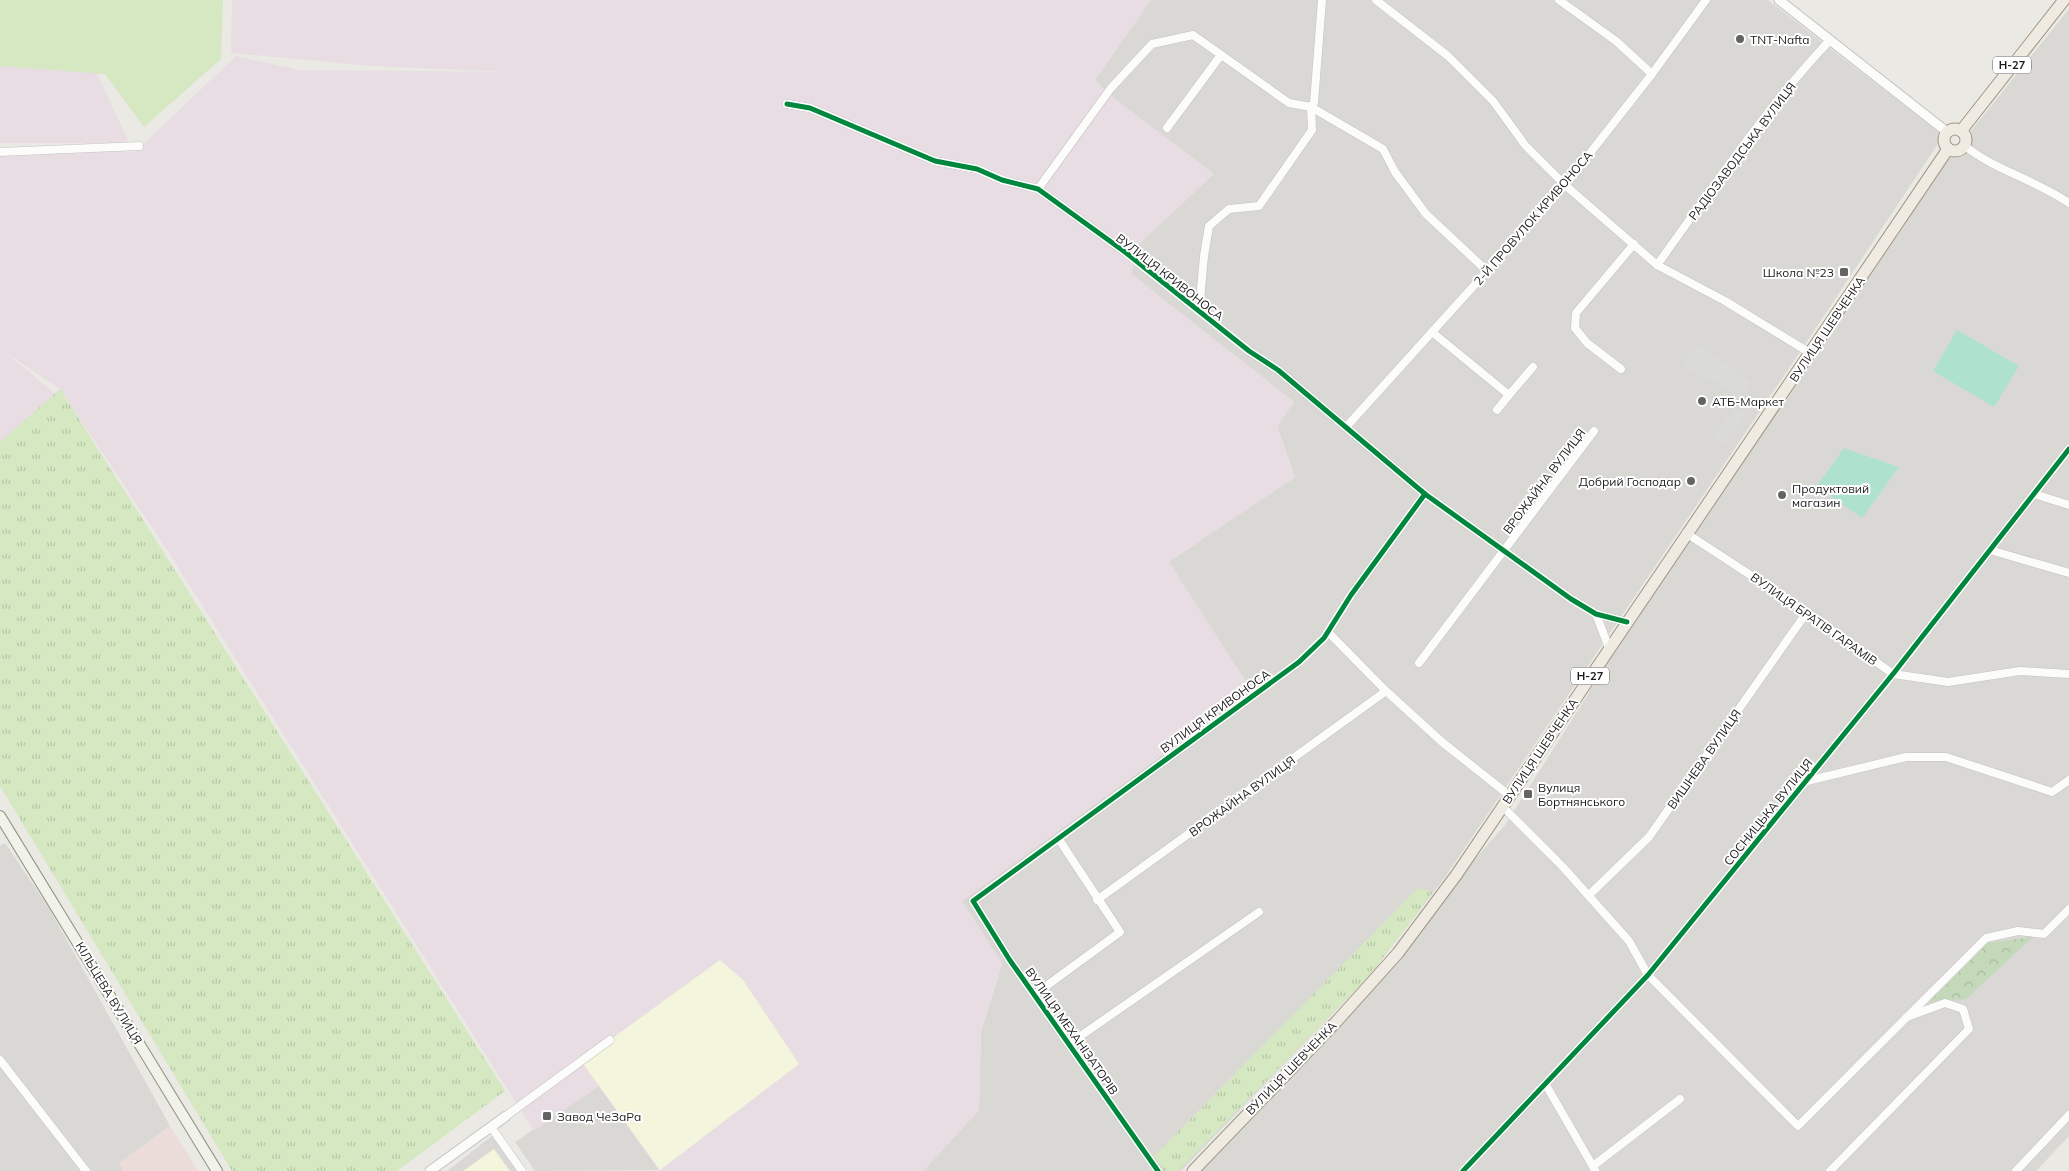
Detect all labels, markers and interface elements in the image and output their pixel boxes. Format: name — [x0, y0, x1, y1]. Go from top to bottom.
place label: TNT-Nafta — [1750, 32, 1809, 47]
marker: TNT-Nafta — [1734, 33, 1746, 45]
road number: Н-27 — [1993, 56, 2031, 74]
street label: РАДІОЗАВОДСЬКА ВУЛИЦЯ — [1685, 79, 1799, 223]
street label: 2-Й ПРОВУЛОК КРИВОНОСА — [1471, 148, 1596, 288]
street label: ВУЛИЦЯ КРИВОНОСА — [1113, 230, 1227, 324]
place label: Школа №23 — [1763, 265, 1834, 280]
marker: Школа №23 — [1838, 266, 1850, 278]
street label: ВУЛИЦЯ ШЕВЧЕНКА — [1786, 273, 1868, 385]
place label: АТБ-Маркет — [1712, 394, 1784, 409]
marker: АТБ-Маркет — [1696, 395, 1708, 407]
street label: ВРОЖАЙНА ВУЛИЦЯ — [1500, 426, 1588, 536]
place label: Добрий Господар — [1578, 474, 1681, 489]
marker: Добрий Господар — [1685, 475, 1697, 487]
place label: Продуктовий магазин — [1792, 481, 1869, 510]
marker: Продуктовий магазин — [1776, 489, 1788, 501]
street label: ВУЛИЦЯ БРАТІВ ГАРАМІВ — [1748, 570, 1880, 668]
street label: ВУЛИЦЯ КРИВОНОСА — [1157, 666, 1273, 756]
road number: Н-27 — [1571, 668, 1609, 684]
street label: ВУЛИЦЯ ШЕВЧЕНКА — [1499, 695, 1581, 807]
street label: ВИШНЕВА ВУЛИЦЯ — [1664, 706, 1744, 812]
street label: ВРОЖАЙНА ВУЛИЦЯ — [1186, 752, 1298, 840]
street label: СОСНИЦЬКА ВУЛИЦЯ — [1720, 756, 1816, 868]
place label: Вулиця Бортнянського — [1538, 780, 1625, 809]
marker: Вулиця Бортнянського — [1522, 788, 1534, 800]
street label: КІЛЬЦЕВА ВУЛИЦЯ — [73, 939, 145, 1047]
street label: ВУЛИЦЯ МЕХАНІЗАТОРІВ — [1022, 965, 1122, 1097]
street label: ВУЛИЦЯ ШЕВЧЕНКА — [1242, 1018, 1340, 1118]
place label: Завод ЧеЗаРа — [557, 1109, 641, 1124]
marker: Завод ЧеЗаРа — [541, 1110, 553, 1122]

